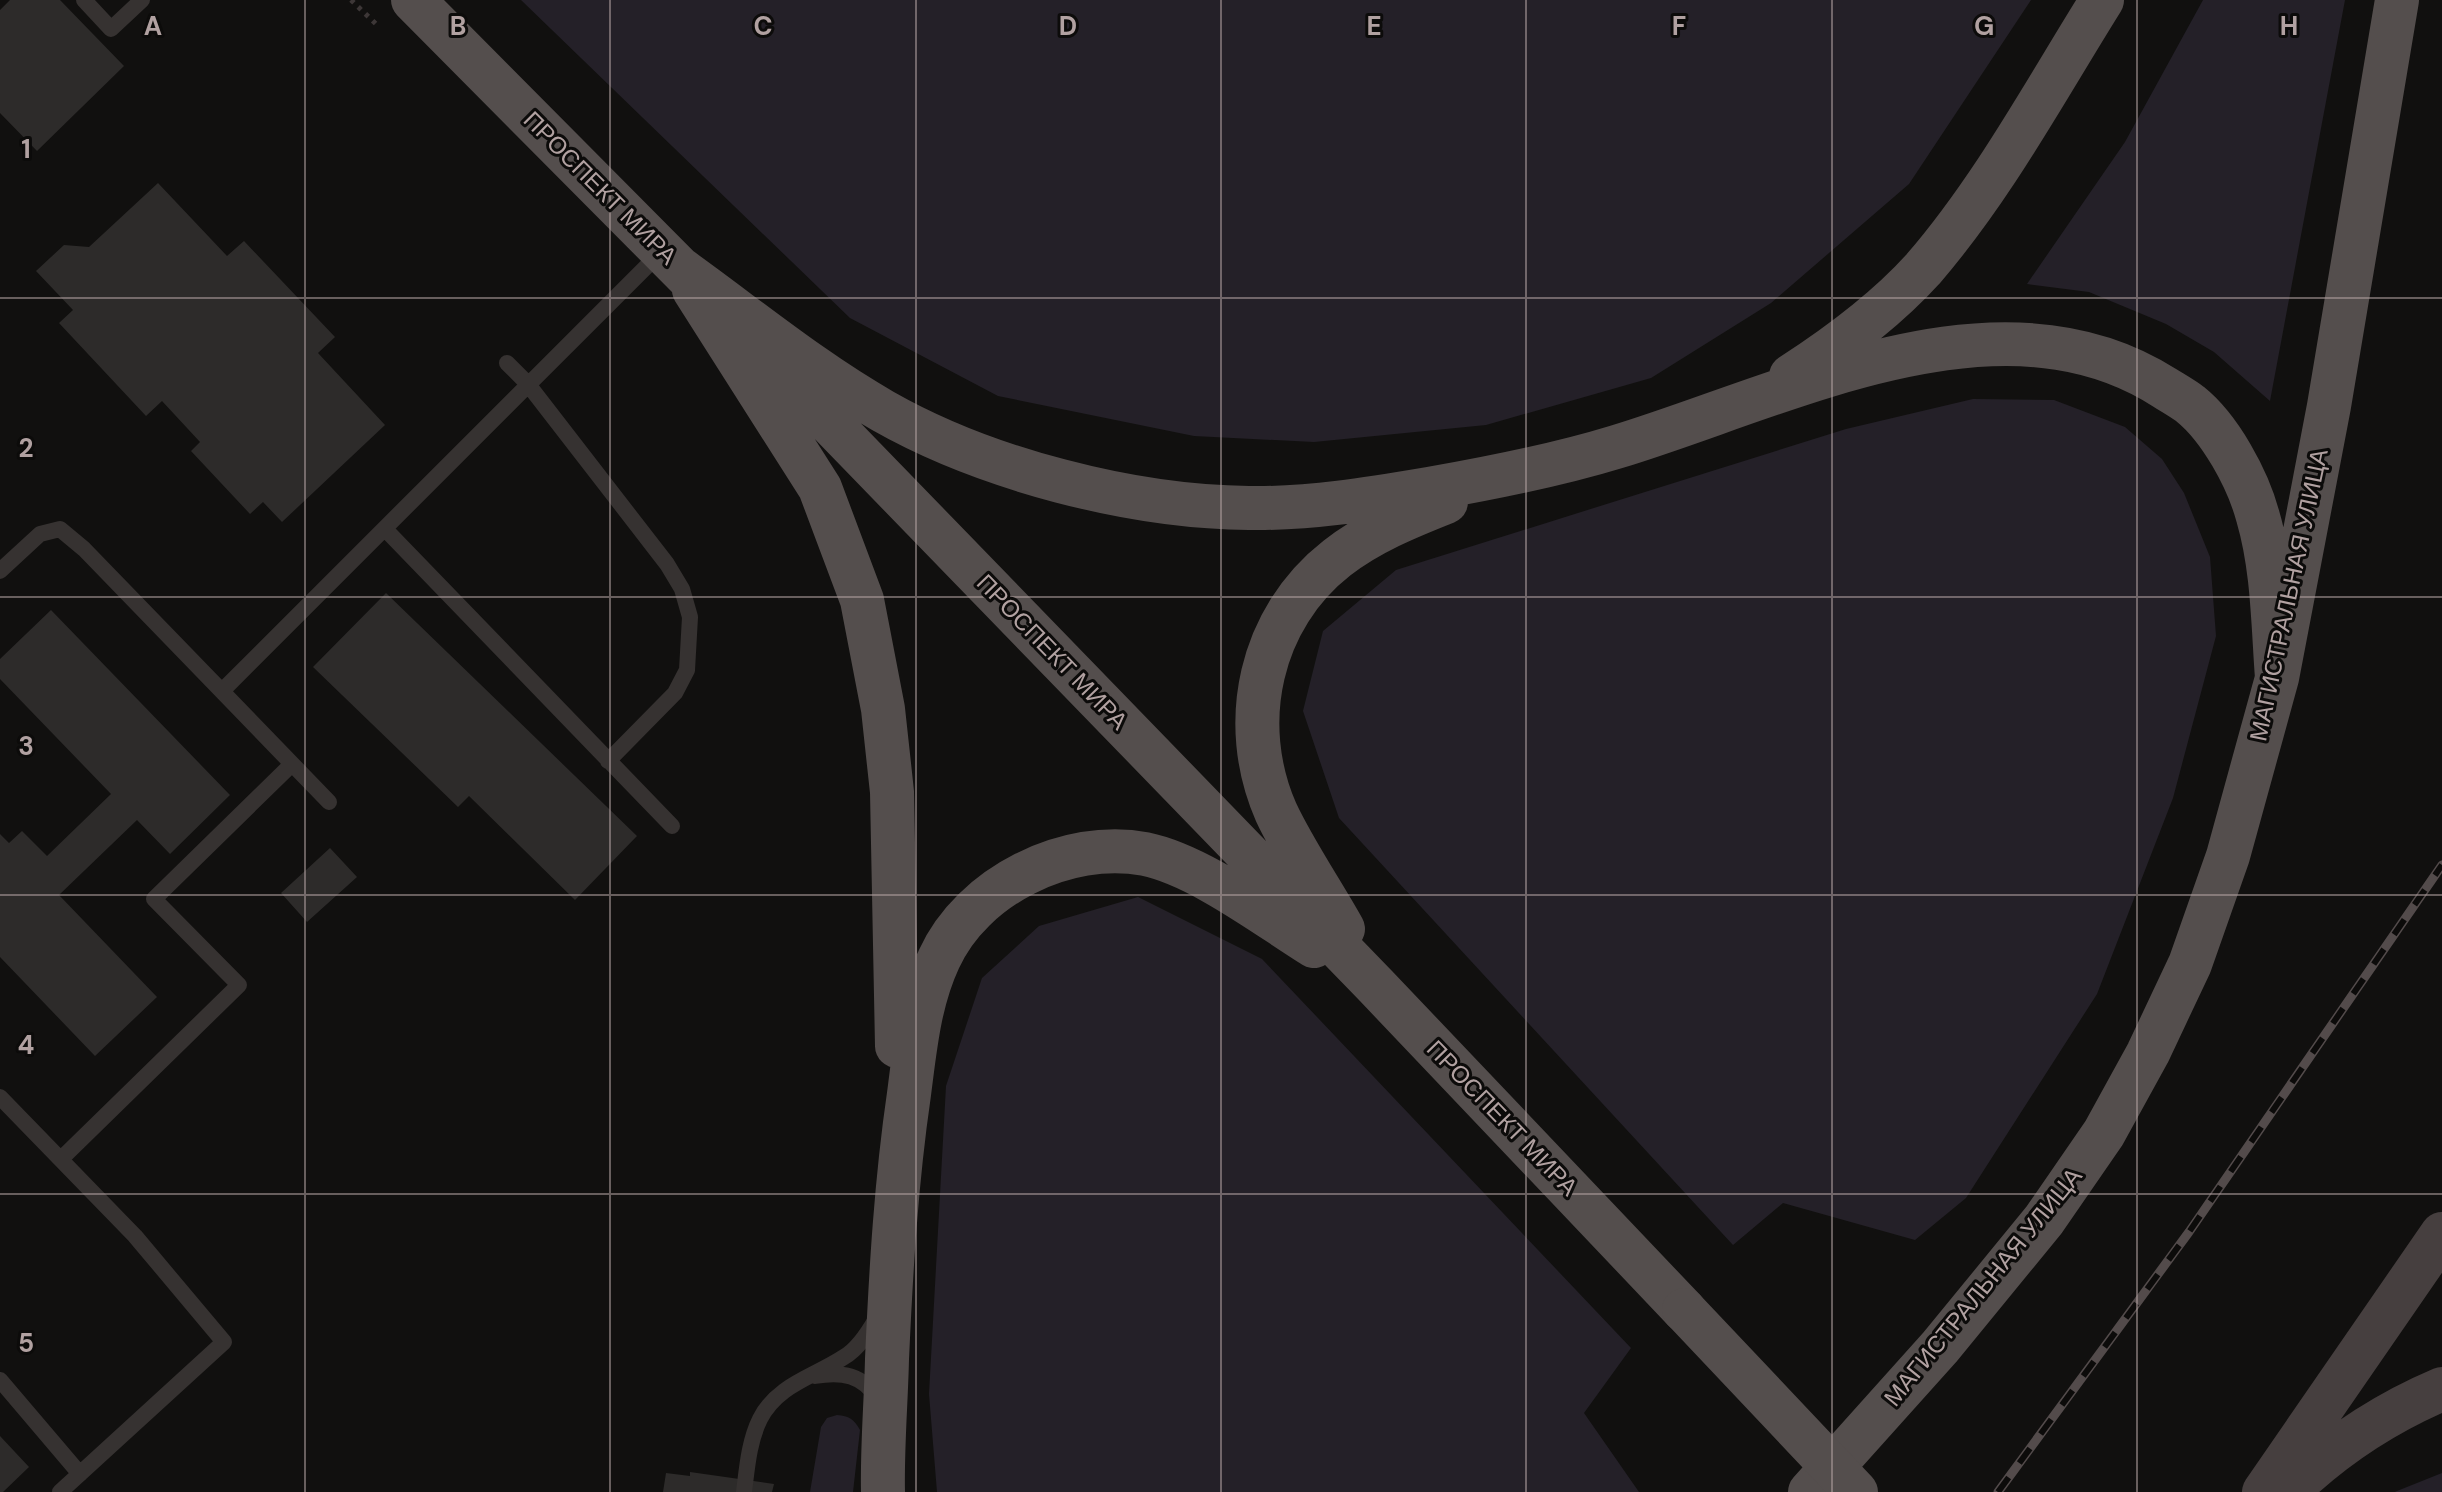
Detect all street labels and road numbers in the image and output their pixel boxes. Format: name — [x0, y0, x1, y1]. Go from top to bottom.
street label: ПРОСПЕКТ МИРА — [517, 104, 684, 271]
street label: МАГИСТРАЛЬНАЯ УЛИЦА — [2242, 446, 2335, 744]
street label: ПРОСПЕКТ МИРА — [970, 567, 1135, 736]
street label: ПРОСПЕКТ МИРА — [1420, 1033, 1585, 1202]
street label: МАГИСТРАЛЬНАЯ УЛИЦА — [1877, 1161, 2088, 1412]

